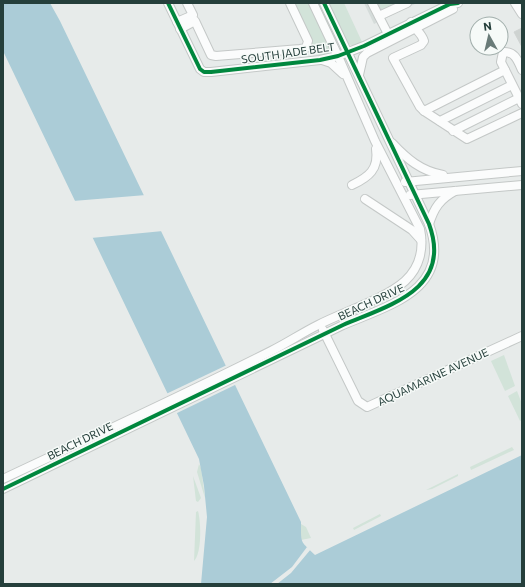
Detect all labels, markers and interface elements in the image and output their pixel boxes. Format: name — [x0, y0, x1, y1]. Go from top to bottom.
north arrow — [469, 16, 509, 56]
text: N — [483, 19, 493, 33]
street label: SOUTH JADE BELT — [240, 40, 336, 66]
street label: BEACH DRIVE — [336, 281, 406, 323]
street label: AQUAMARINE AVENUE — [375, 345, 490, 408]
street label: BEACH DRIVE — [45, 419, 115, 462]

